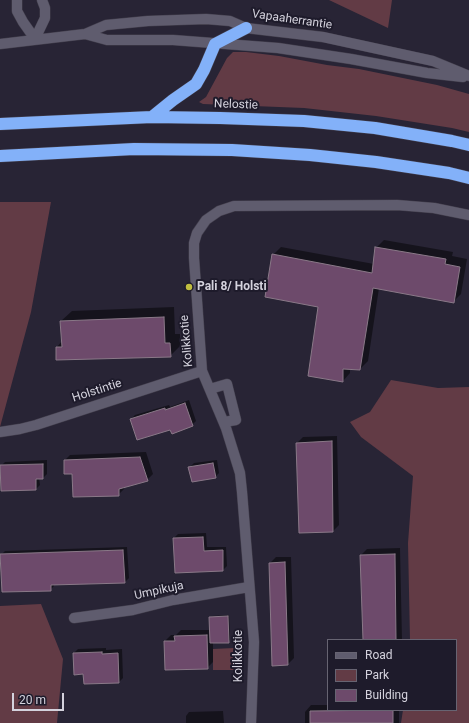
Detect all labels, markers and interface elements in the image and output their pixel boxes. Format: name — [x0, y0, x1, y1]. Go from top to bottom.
street label: Vapaaherrantie — [251, 7, 333, 33]
street label: Nelostie — [214, 97, 258, 113]
place label: Pali 8/ Holsti — [197, 280, 267, 294]
marker: Pali 8/ Holsti — [184, 282, 194, 292]
street label: Kolikkotie — [178, 314, 196, 368]
street label: Holstintie — [70, 376, 124, 406]
street label: Umpikuja — [133, 579, 185, 603]
street label: Kolikkotie — [232, 630, 246, 682]
legend — [327, 639, 457, 711]
text: Road — [365, 648, 393, 662]
text: Park — [365, 668, 389, 682]
scale bar — [14, 685, 66, 711]
text: Building — [365, 688, 408, 702]
text: 20 m — [19, 693, 46, 707]

